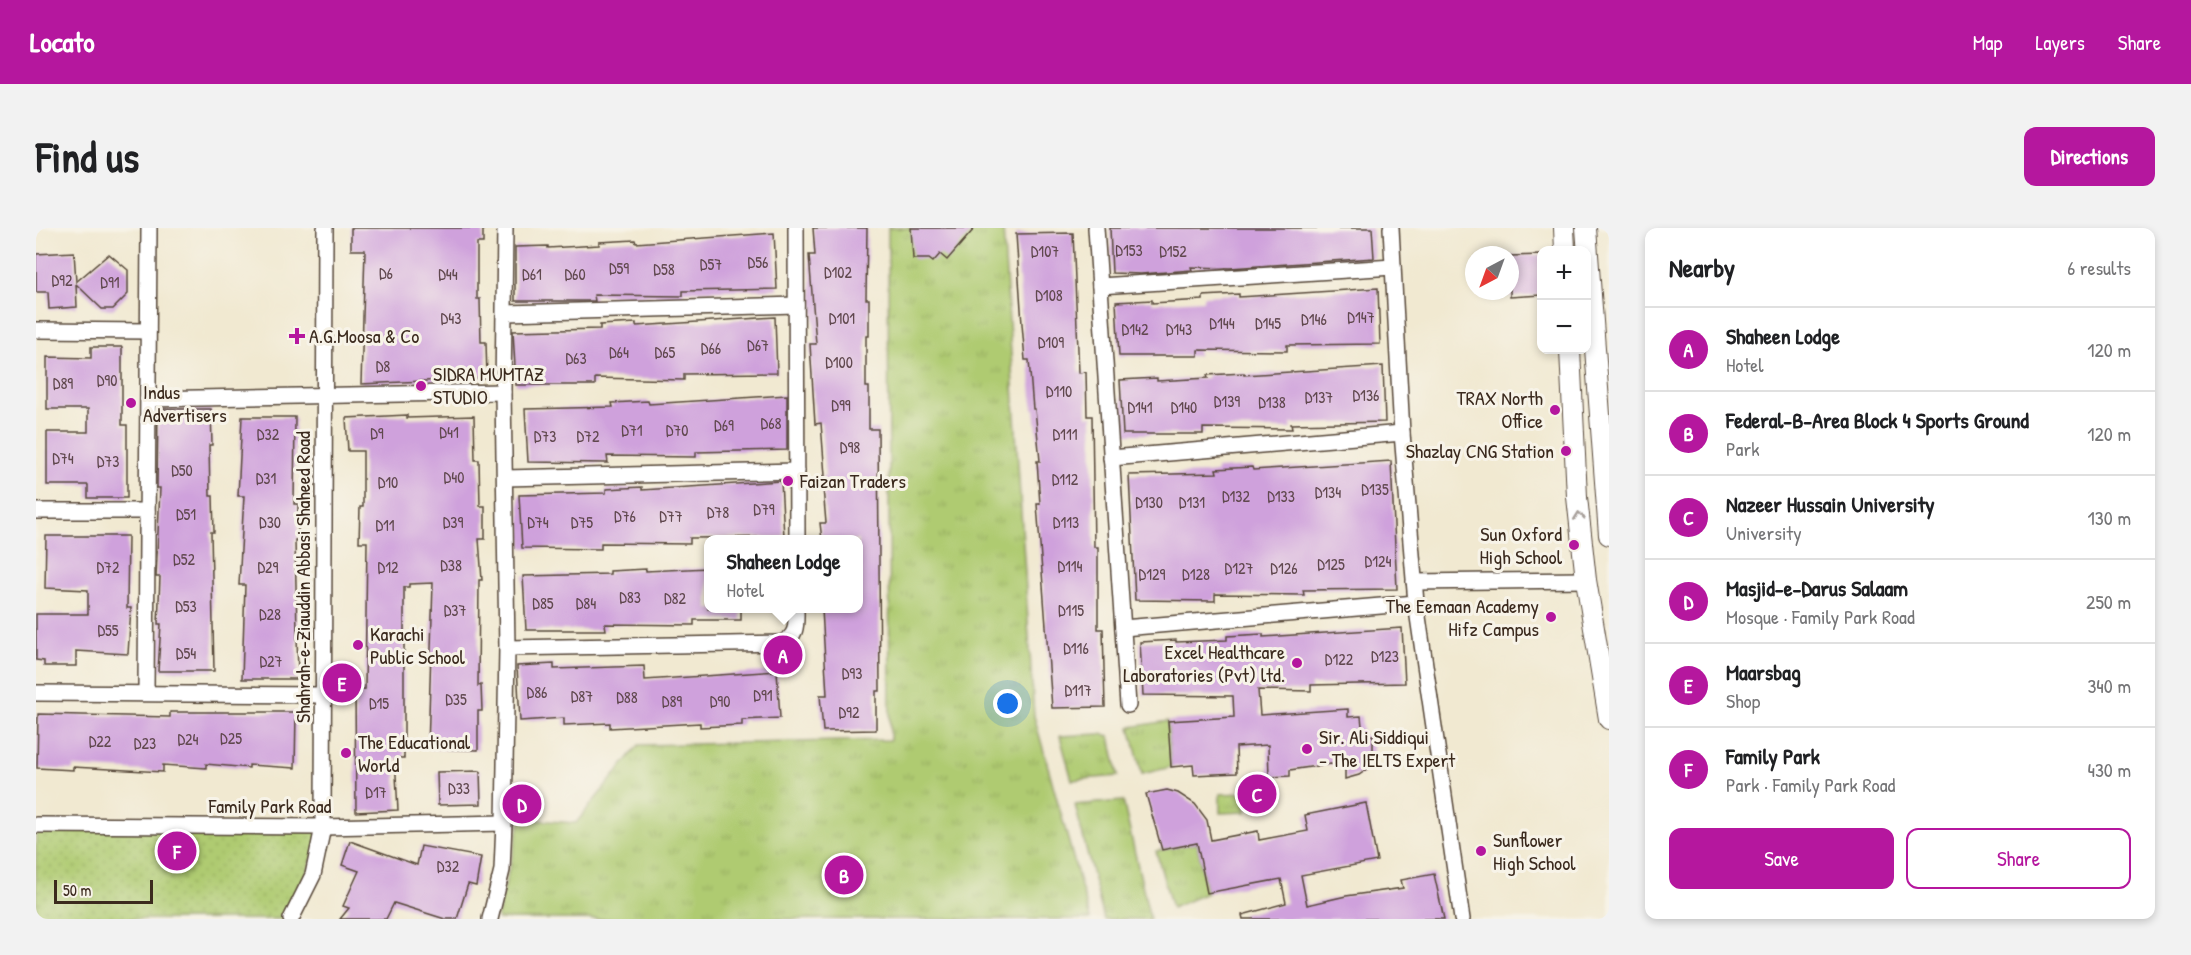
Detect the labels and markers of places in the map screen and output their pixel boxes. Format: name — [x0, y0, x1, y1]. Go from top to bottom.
place label: A.G.Moosa & Co — [309, 322, 419, 349]
marker: A.G.Moosa & Co — [290, 329, 304, 343]
place label: SIDRA MUMTAZ STUDIO — [433, 360, 544, 410]
place label: Indus Advertisers — [143, 378, 227, 428]
marker: SIDRA MUMTAZ STUDIO — [414, 379, 428, 393]
place label: TRAX North Office — [1457, 384, 1543, 434]
marker: Indus Advertisers — [124, 396, 138, 410]
marker: TRAX North Office — [1548, 403, 1562, 417]
place label: Shazlay CNG Station — [1406, 437, 1554, 464]
marker: Shazlay CNG Station — [1559, 444, 1573, 458]
place label: Faizan Traders — [799, 467, 906, 494]
marker: Faizan Traders — [781, 474, 795, 488]
place label: Sun Oxford High School — [1479, 520, 1563, 570]
marker: Sun Oxford High School — [1567, 538, 1581, 552]
place label: The Eemaan Academy Hifz Campus — [1386, 592, 1539, 642]
marker: The Eemaan Academy Hifz Campus — [1544, 610, 1558, 624]
place label: Karachi Public School — [370, 620, 465, 670]
pin: A — [764, 632, 802, 678]
marker: Karachi Public School — [351, 638, 365, 652]
place label: Excel Healthcare Laboratories (Pvt) ltd. — [1123, 638, 1285, 688]
marker: Excel Healthcare Laboratories (Pvt) ltd. — [1290, 656, 1304, 670]
pin: E — [322, 660, 362, 706]
place label: Sir. Ali Siddiqui - The IELTS Expert — [1319, 723, 1456, 773]
place label: The Educational World — [358, 728, 471, 778]
marker: Sir. Ali Siddiqui - The IELTS Expert — [1300, 742, 1314, 756]
marker: The Educational World — [339, 746, 353, 760]
pin: C — [1238, 772, 1276, 816]
pin: D — [502, 782, 542, 826]
place label: Sunflower High School — [1493, 826, 1576, 876]
pin: F — [158, 828, 196, 874]
marker: Sunflower High School — [1474, 844, 1488, 858]
pin: B — [824, 852, 864, 898]

